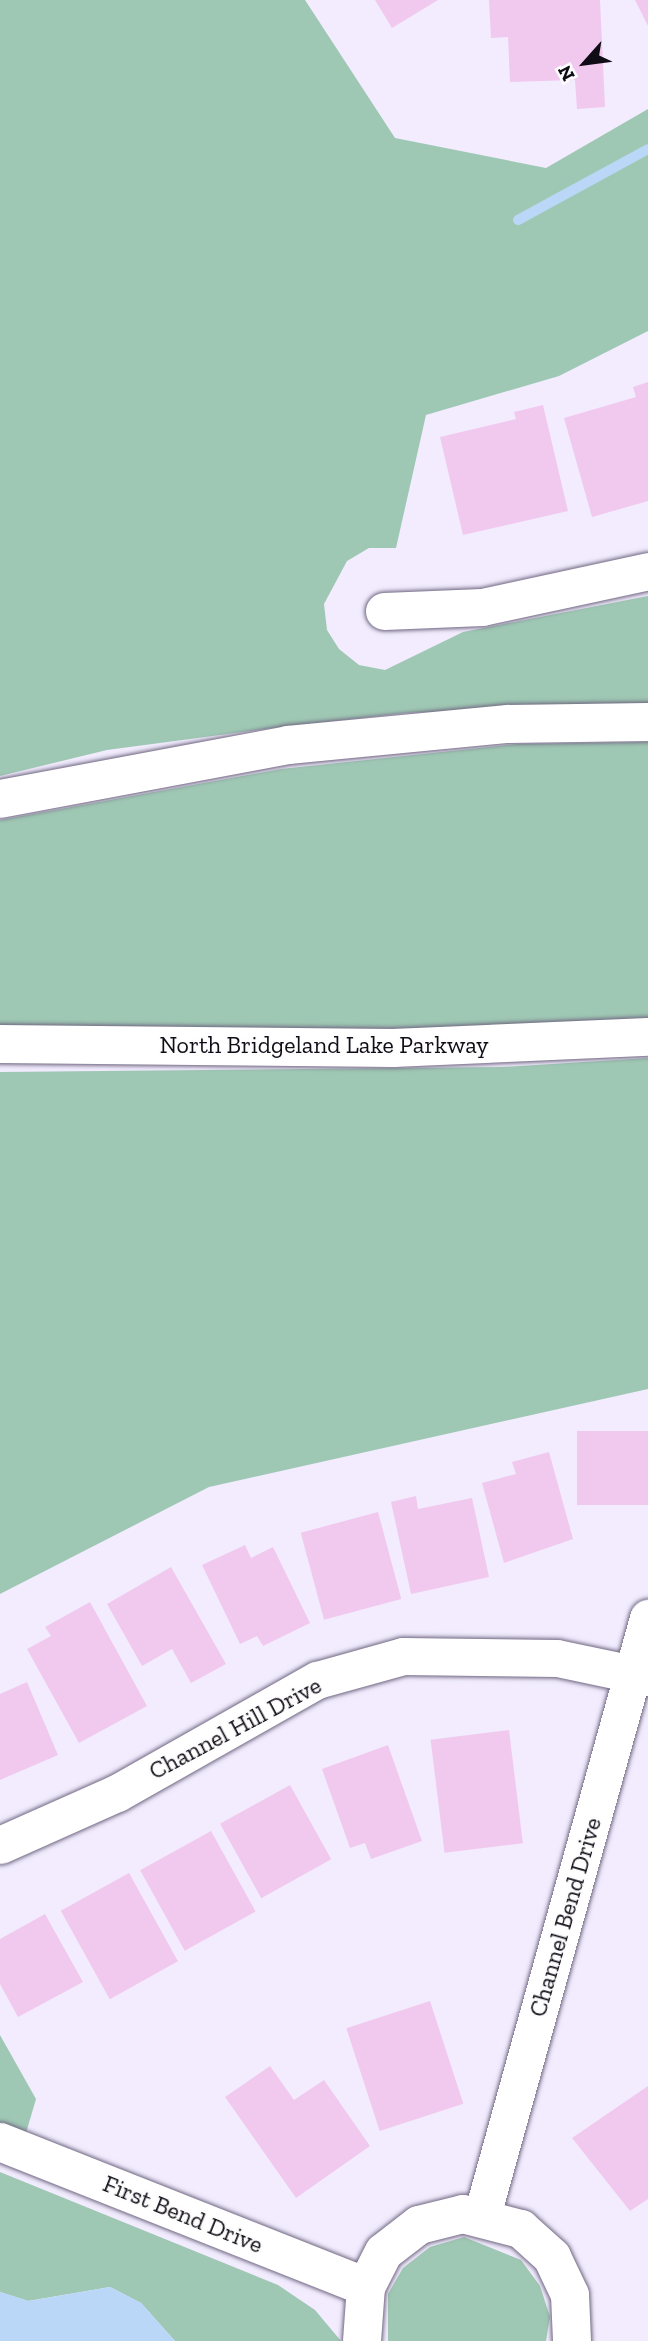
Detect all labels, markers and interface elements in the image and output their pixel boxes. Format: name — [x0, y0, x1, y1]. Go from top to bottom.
north arrow — [550, 28, 620, 98]
text: N — [552, 61, 580, 85]
street label: North Bridgeland Lake Parkway — [159, 1031, 489, 1059]
street label: Channel Hill Drive — [144, 1671, 326, 1785]
street label: Channel Bend Drive — [523, 1814, 607, 2020]
street label: First Bend Drive — [99, 2169, 267, 2259]

